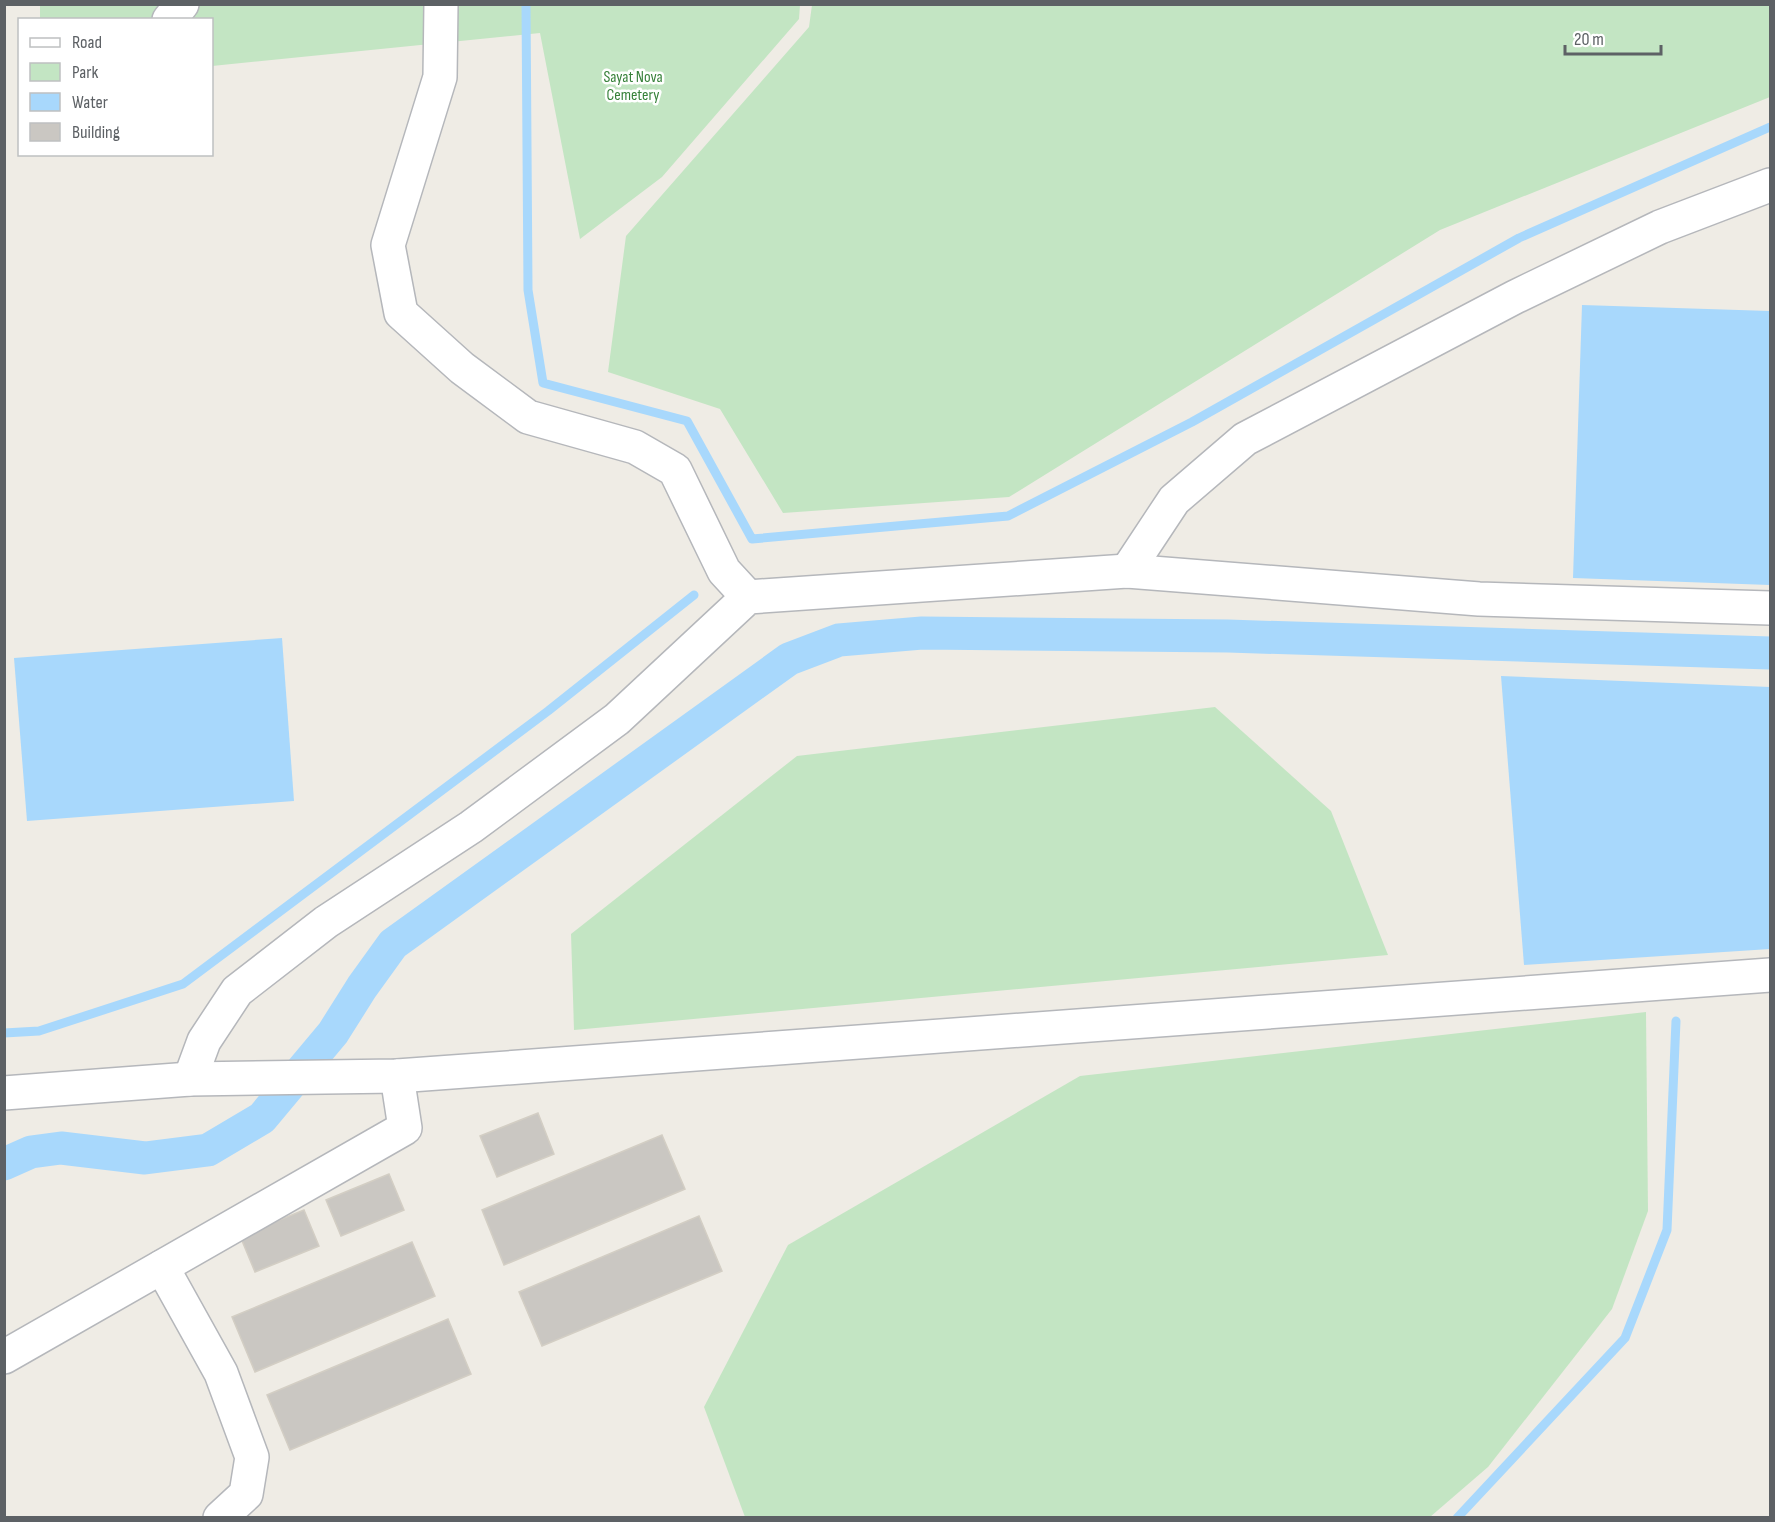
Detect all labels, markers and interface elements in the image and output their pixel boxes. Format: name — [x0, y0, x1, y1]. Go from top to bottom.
legend — [18, 18, 213, 156]
scale bar — [1565, 18, 1661, 56]
text: 20 m — [1574, 29, 1604, 50]
text: Road — [72, 32, 102, 53]
text: Park — [72, 62, 98, 83]
park label: Sayat Nova Cemetery — [603, 68, 663, 105]
text: Water — [72, 92, 108, 113]
text: Building — [72, 122, 120, 143]

